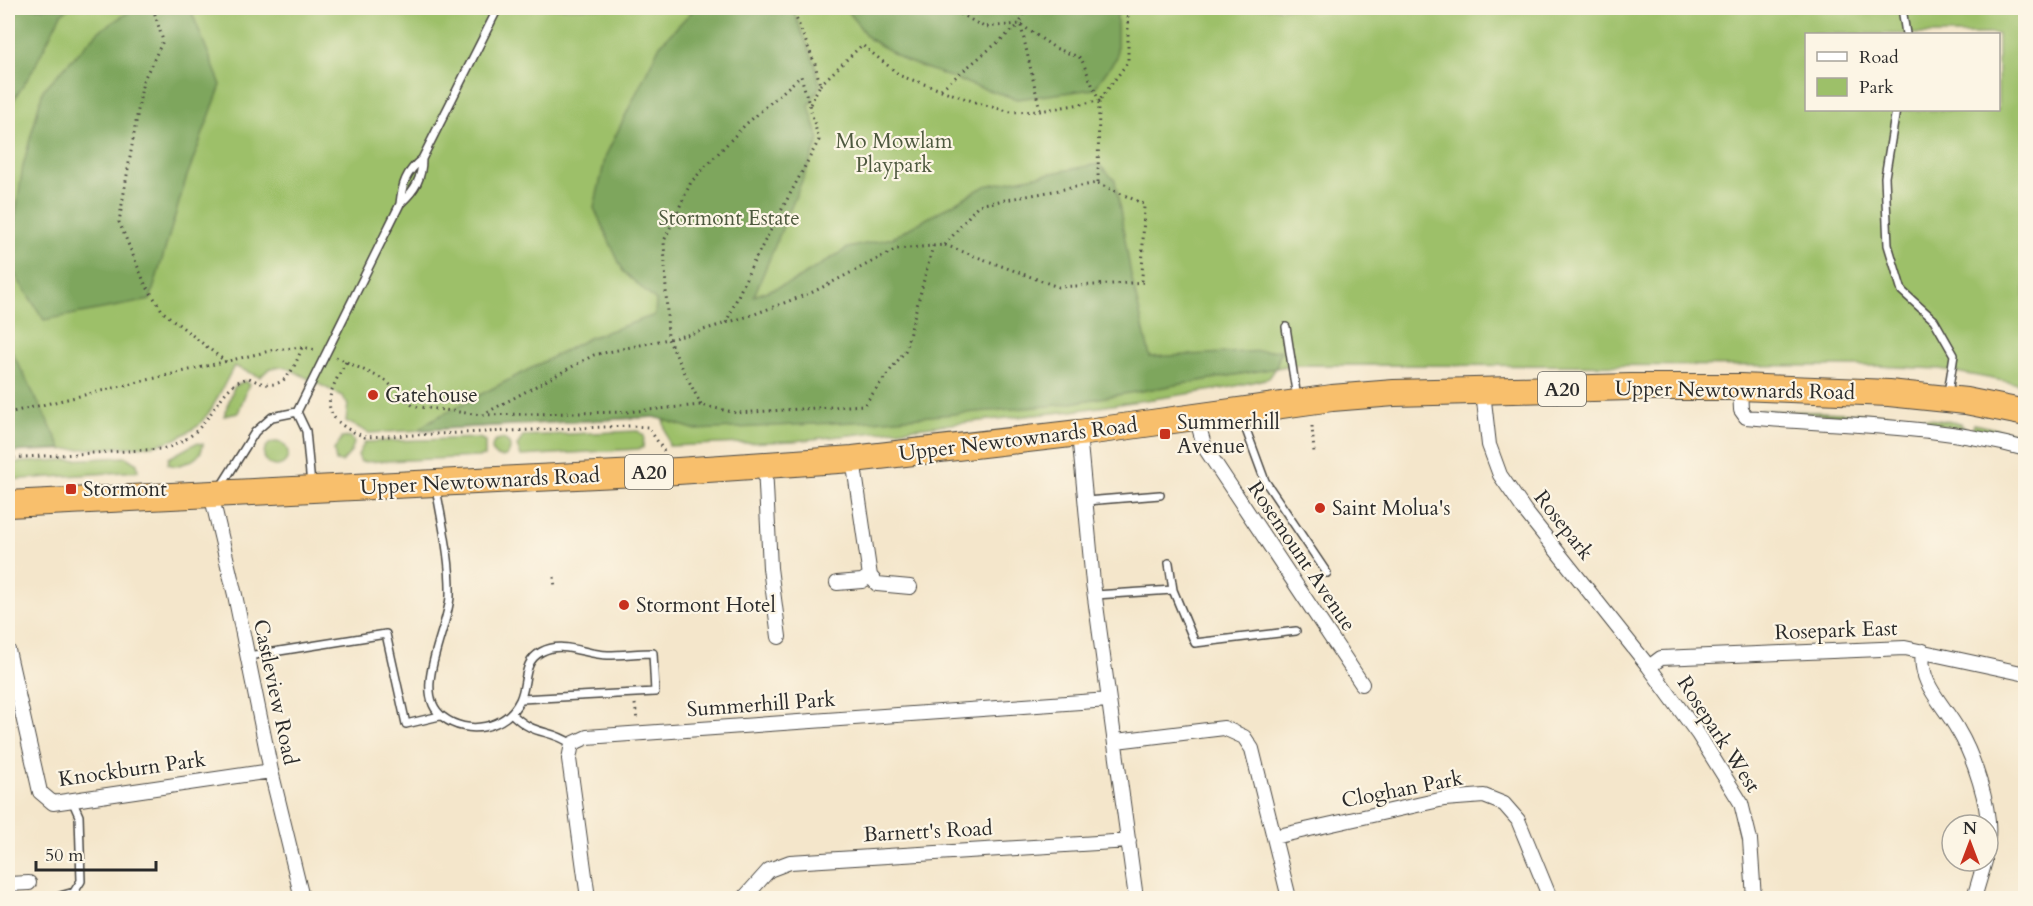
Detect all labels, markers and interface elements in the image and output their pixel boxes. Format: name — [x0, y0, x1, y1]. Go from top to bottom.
legend — [1805, 33, 2000, 111]
text: Road — [1859, 45, 1899, 70]
text: Park — [1859, 75, 1894, 100]
park label: Mo Mowlam Playpark — [836, 127, 953, 180]
park label: Stormont Estate — [658, 204, 800, 233]
road number: A20 — [1538, 372, 1586, 406]
street label: Upper Newtownards Road — [1615, 374, 1855, 407]
place label: Gatehouse — [385, 381, 478, 410]
marker: Gatehouse — [366, 388, 380, 402]
place label: Summerhill Avenue — [1177, 408, 1280, 461]
street label: Upper Newtownards Road — [897, 410, 1139, 469]
marker: Summerhill Avenue — [1158, 427, 1172, 441]
road number: A20 — [625, 455, 673, 489]
street label: Upper Newtownards Road — [359, 461, 601, 502]
place label: Stormont — [83, 475, 167, 504]
street label: Rosemount Avenue — [1241, 475, 1363, 637]
marker: Stormont — [64, 482, 78, 496]
street label: Rosepark — [1527, 484, 1601, 567]
place label: Saint Molua's — [1332, 494, 1451, 523]
marker: Saint Molua's — [1313, 501, 1327, 515]
place label: Stormont Hotel — [636, 591, 776, 620]
marker: Stormont Hotel — [617, 598, 631, 612]
street label: Rosepark East — [1774, 614, 1898, 647]
street label: Castleview Road — [246, 617, 305, 768]
street label: Rosepark West — [1670, 670, 1767, 799]
street label: Summerhill Park — [686, 685, 837, 724]
street label: Knockburn Park — [57, 745, 208, 794]
street label: Cloghan Park — [1339, 763, 1466, 815]
north arrow — [1940, 813, 2000, 873]
street label: Barnett's Road — [863, 814, 993, 849]
text: N — [1963, 818, 1977, 840]
scale bar — [36, 834, 156, 872]
text: 50 m — [45, 843, 84, 868]

